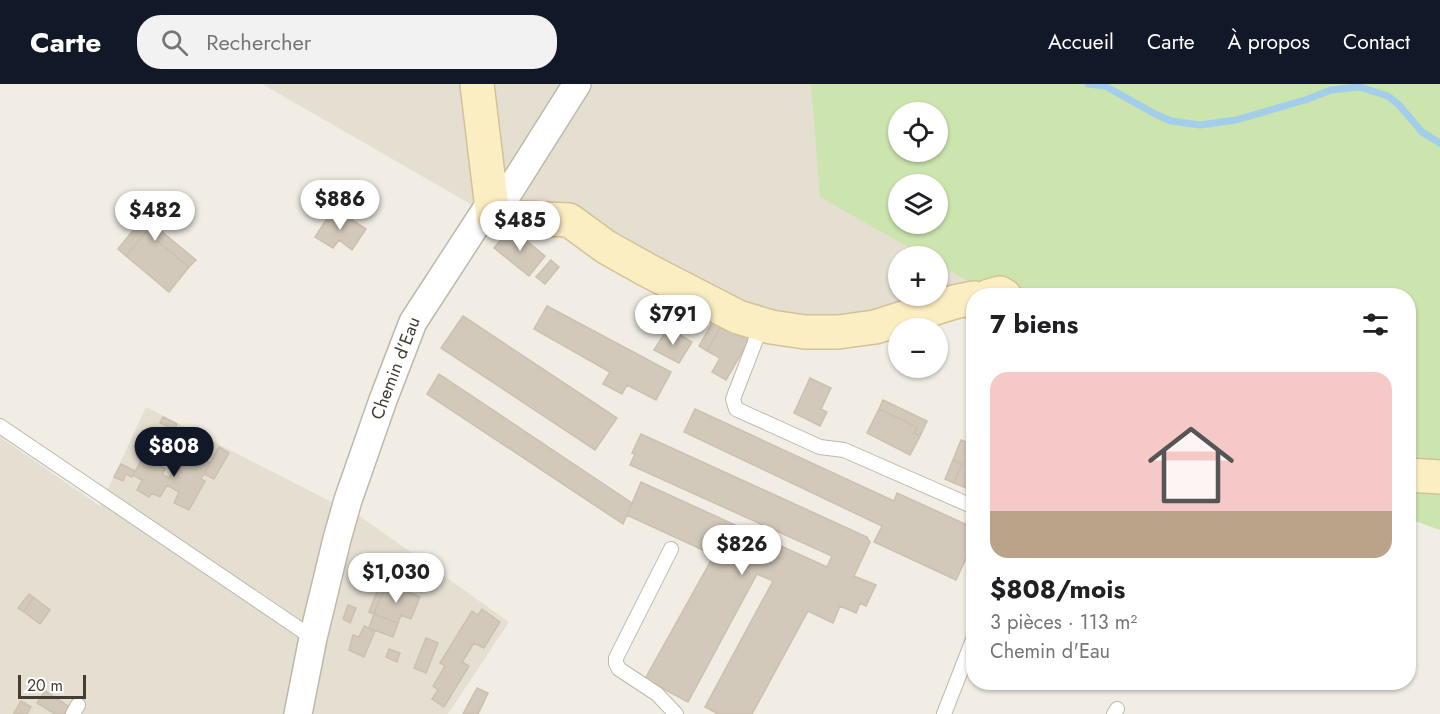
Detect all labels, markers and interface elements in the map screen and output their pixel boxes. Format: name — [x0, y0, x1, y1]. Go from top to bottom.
search box — [137, 15, 557, 69]
text: Carte — [30, 22, 101, 63]
icon: search — [158, 26, 191, 59]
text: Rechercher — [206, 26, 311, 58]
text: Accueil — [1048, 27, 1114, 57]
text: Carte — [1147, 27, 1195, 57]
text: À propos — [1228, 27, 1310, 57]
text: Contact — [1343, 27, 1410, 57]
map controls — [888, 102, 948, 378]
button: locate — [888, 102, 948, 162]
button: layers — [888, 174, 948, 234]
pin: $886 — [304, 180, 376, 231]
text: $886 — [315, 185, 365, 214]
pin: $482 — [119, 191, 191, 242]
text: $482 — [129, 196, 181, 225]
pin: $485 — [484, 201, 556, 252]
text: $485 — [494, 206, 546, 235]
button: + — [888, 246, 948, 306]
pin: $791 — [637, 295, 709, 346]
text: $791 — [649, 300, 697, 329]
text: 7 biens — [990, 305, 1078, 343]
icon: filters — [1359, 308, 1392, 341]
street label: Chemin d'Eau — [364, 313, 427, 423]
button: − — [888, 318, 948, 378]
icon: home — [1137, 411, 1245, 519]
pin: $808 — [138, 427, 210, 478]
text: $808 — [149, 432, 199, 461]
pin: $826 — [706, 525, 778, 576]
text: $826 — [716, 530, 768, 559]
pin: $1,030 — [347, 553, 445, 604]
text: $1,030 — [362, 558, 430, 587]
text: $808/mois — [990, 570, 1125, 608]
text: 3 pièces · 113 m² — [990, 608, 1137, 637]
text: Chemin d'Eau — [990, 637, 1110, 666]
scale bar — [18, 672, 86, 700]
text: 20 m — [27, 674, 63, 697]

